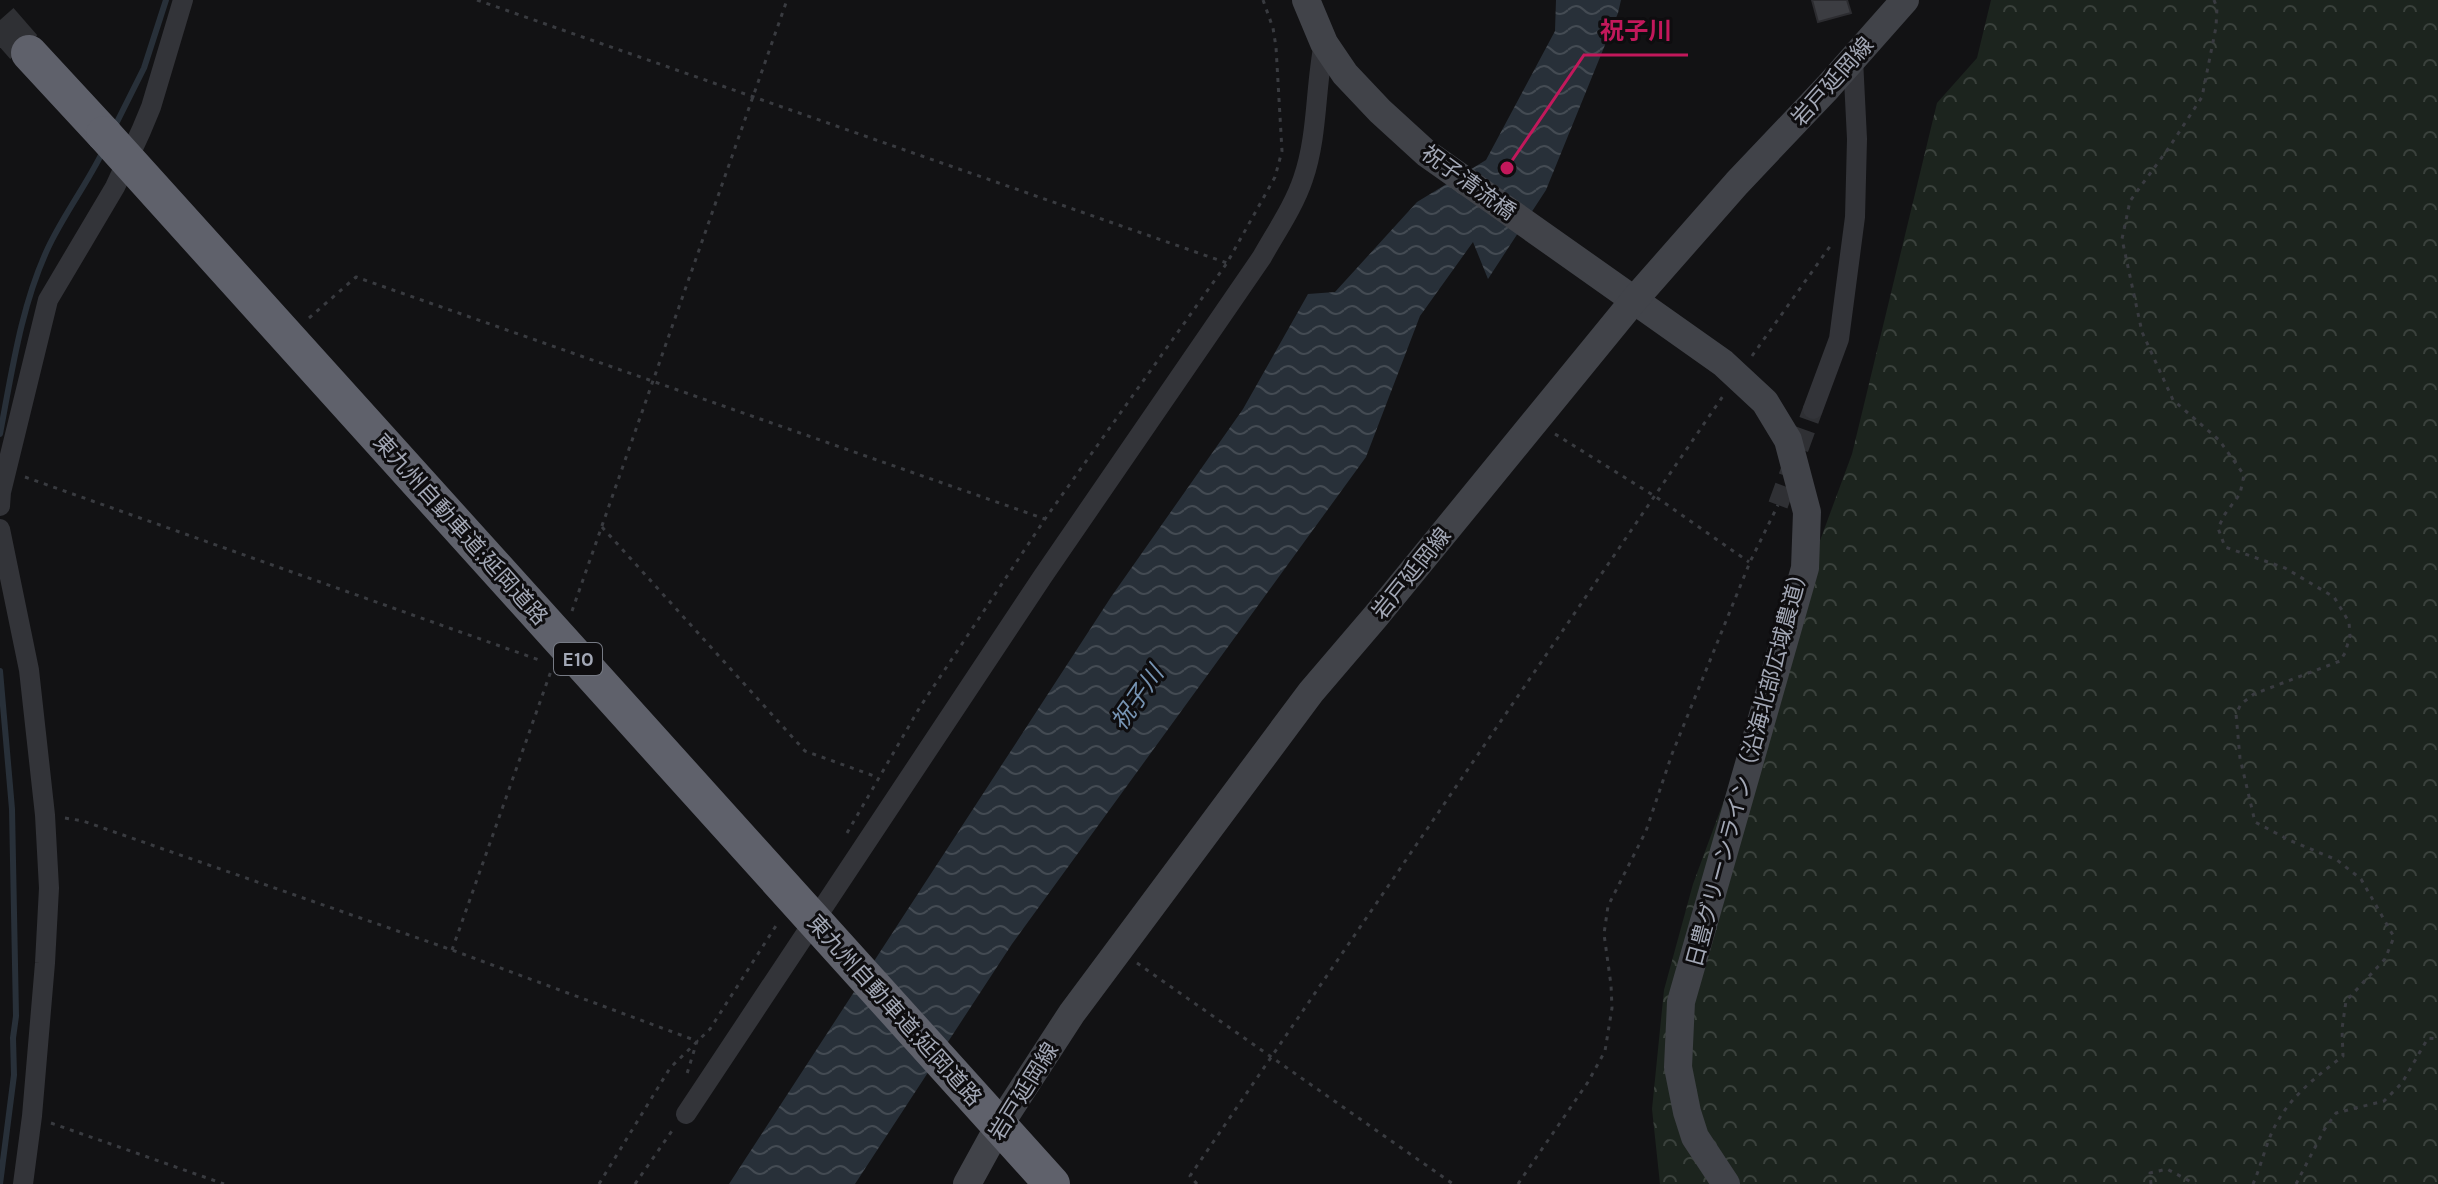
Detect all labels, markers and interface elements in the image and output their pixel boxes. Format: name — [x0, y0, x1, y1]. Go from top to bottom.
callout: 祝子川 — [1584, 7, 1688, 55]
text: 祝子川 — [1600, 17, 1672, 45]
street label: 岩戸延岡線 — [1786, 32, 1879, 131]
street label: 祝子清流橋 — [1416, 140, 1521, 226]
street label: 東九州自動車道;延岡道路 — [368, 429, 553, 630]
street label: 岩戸延岡線 — [1367, 523, 1456, 625]
street label: 日豊グリーンライン（沿海北部広域農道） — [1681, 561, 1814, 970]
road number: E10 — [554, 643, 602, 675]
water label: 祝子川 — [1105, 658, 1171, 736]
street label: 東九州自動車道;延岡道路 — [802, 910, 987, 1111]
street label: 岩戸延岡線 — [984, 1038, 1064, 1145]

